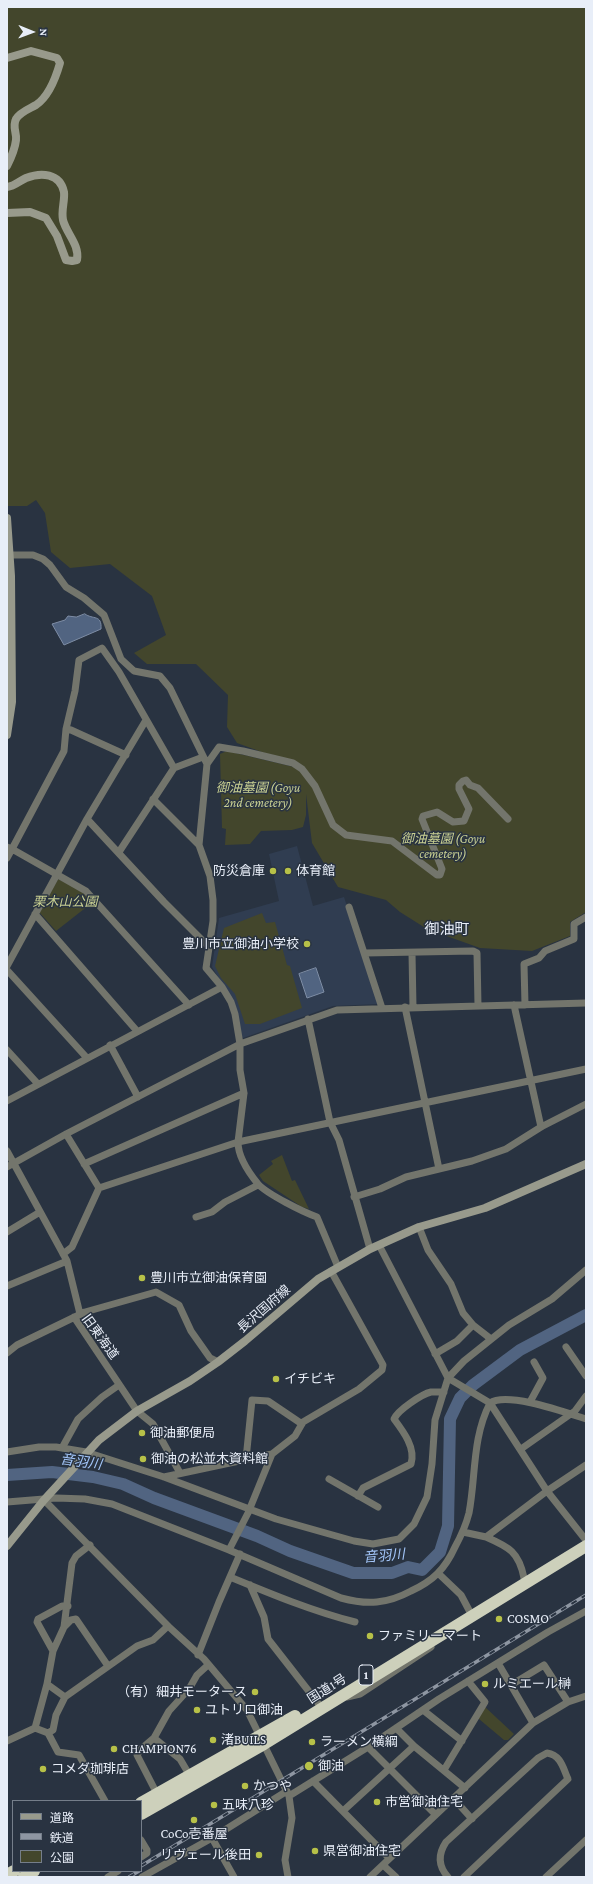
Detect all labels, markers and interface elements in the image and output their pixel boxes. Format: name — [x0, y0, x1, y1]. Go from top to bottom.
north arrow — [12, 12, 52, 52]
text: N — [38, 28, 50, 36]
park label: 御油墓園 (Goyu 2nd cemetery) — [216, 780, 300, 811]
park label: 御油墓園 (Goyu cemetery) — [401, 831, 485, 862]
place label: 防災倉庫 — [213, 863, 265, 879]
place label: 体育館 — [296, 863, 335, 879]
marker: 防災倉庫 — [268, 866, 278, 876]
marker: 体育館 — [283, 866, 293, 876]
park label: 栗木山公園 — [33, 894, 97, 910]
district label: 御油町 — [425, 920, 469, 938]
place label: 豊川市立御油小学校 — [182, 936, 299, 952]
marker: 豊川市立御油小学校 — [302, 939, 312, 949]
place label: 豊川市立御油保育園 — [150, 1270, 267, 1286]
marker: 豊川市立御油保育園 — [137, 1273, 147, 1283]
street label: 長沢国府線 — [234, 1282, 294, 1336]
street label: 旧東海道 — [78, 1311, 122, 1363]
place label: イチビキ — [284, 1371, 336, 1387]
marker: イチビキ — [271, 1374, 281, 1384]
place label: 御油郵便局 — [150, 1425, 215, 1441]
marker: 御油郵便局 — [137, 1428, 147, 1438]
water label: 音羽川 — [59, 1451, 103, 1473]
place label: 御油の松並木資料館 — [151, 1451, 268, 1467]
marker: 御油の松並木資料館 — [138, 1454, 148, 1464]
water label: 音羽川 — [362, 1546, 406, 1566]
place label: COSMO — [507, 1611, 549, 1627]
marker: COSMO — [494, 1614, 504, 1624]
place label: ファミリーマート — [378, 1628, 482, 1644]
marker: ファミリーマート — [365, 1631, 375, 1641]
road number: 1 — [359, 1665, 373, 1685]
street label: 国道1号 — [304, 1671, 350, 1707]
place label: ルミエール榊 — [493, 1676, 571, 1692]
marker: ルミエール榊 — [480, 1679, 490, 1689]
place label: （有）細井モータース — [117, 1684, 247, 1700]
marker: （有）細井モータース — [250, 1687, 260, 1697]
place label: ユトリロ御油 — [205, 1702, 283, 1718]
marker: ユトリロ御油 — [192, 1705, 202, 1715]
place label: 渚BUILS — [221, 1732, 266, 1748]
place label: ラーメン横綱 — [320, 1734, 398, 1750]
marker: 渚BUILS — [208, 1735, 218, 1745]
marker: ラーメン横綱 — [307, 1737, 317, 1747]
place label: CHAMPION76 — [122, 1741, 197, 1757]
marker: CHAMPION76 — [109, 1744, 119, 1754]
place label: 御油 — [318, 1758, 344, 1774]
marker: 御油 — [303, 1760, 315, 1772]
place label: コメダ珈琲店 — [51, 1761, 129, 1777]
marker: コメダ珈琲店 — [38, 1764, 48, 1774]
place label: かつや — [253, 1778, 292, 1794]
marker: かつや — [240, 1781, 250, 1791]
place label: 市営御油住宅 — [385, 1794, 463, 1810]
place label: 五味八珍 — [222, 1797, 274, 1813]
marker: 市営御油住宅 — [372, 1797, 382, 1807]
legend — [12, 1800, 142, 1872]
marker: 五味八珍 — [209, 1800, 219, 1810]
text: 道路 — [50, 1811, 74, 1825]
marker: CoCo壱番屋 — [189, 1815, 199, 1825]
place label: CoCo壱番屋 — [160, 1826, 228, 1842]
text: 鉄道 — [50, 1831, 74, 1845]
place label: 県営御油住宅 — [323, 1843, 401, 1859]
marker: 県営御油住宅 — [310, 1846, 320, 1856]
place label: リヴェール後田 — [160, 1847, 251, 1863]
marker: リヴェール後田 — [254, 1850, 264, 1860]
text: 公園 — [50, 1851, 74, 1865]

